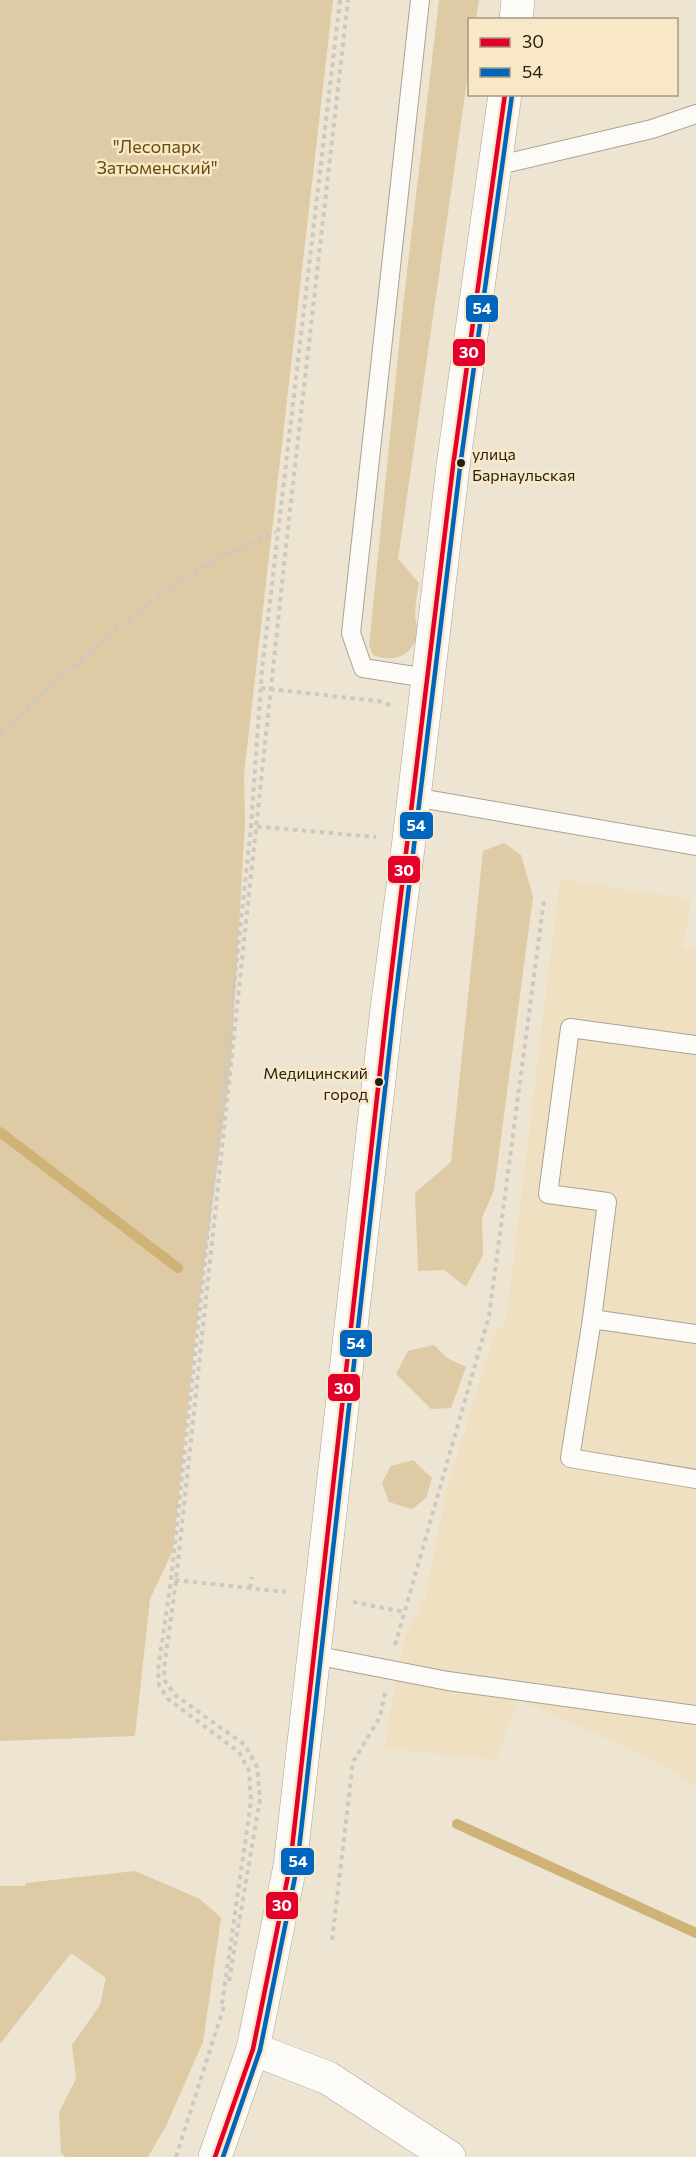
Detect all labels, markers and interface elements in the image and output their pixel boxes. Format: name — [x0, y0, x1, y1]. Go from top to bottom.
legend — [468, 18, 678, 96]
text: 30 — [522, 30, 544, 52]
text: 54 — [522, 60, 543, 82]
park label: "Лесопарк Затюменский" — [96, 135, 218, 178]
line badge: 54 — [465, 294, 499, 323]
text: 54 — [472, 298, 492, 317]
line badge: 30 — [452, 338, 486, 367]
text: 30 — [459, 342, 479, 361]
place label: улица Барнаульская — [472, 444, 575, 484]
marker: улица Барнаульская — [455, 457, 467, 469]
line badge: 54 — [399, 811, 434, 840]
text: 54 — [406, 815, 426, 834]
line badge: 30 — [387, 855, 421, 884]
text: 30 — [394, 860, 414, 879]
place label: Медицинский город — [263, 1063, 369, 1103]
marker: Медицинский город — [373, 1076, 385, 1088]
line badge: 54 — [339, 1329, 373, 1358]
text: 54 — [346, 1333, 366, 1352]
line badge: 30 — [327, 1373, 361, 1402]
text: 30 — [334, 1378, 354, 1397]
line badge: 54 — [280, 1847, 315, 1876]
text: 54 — [288, 1851, 308, 1870]
line badge: 30 — [265, 1891, 299, 1920]
text: 30 — [272, 1895, 292, 1914]

